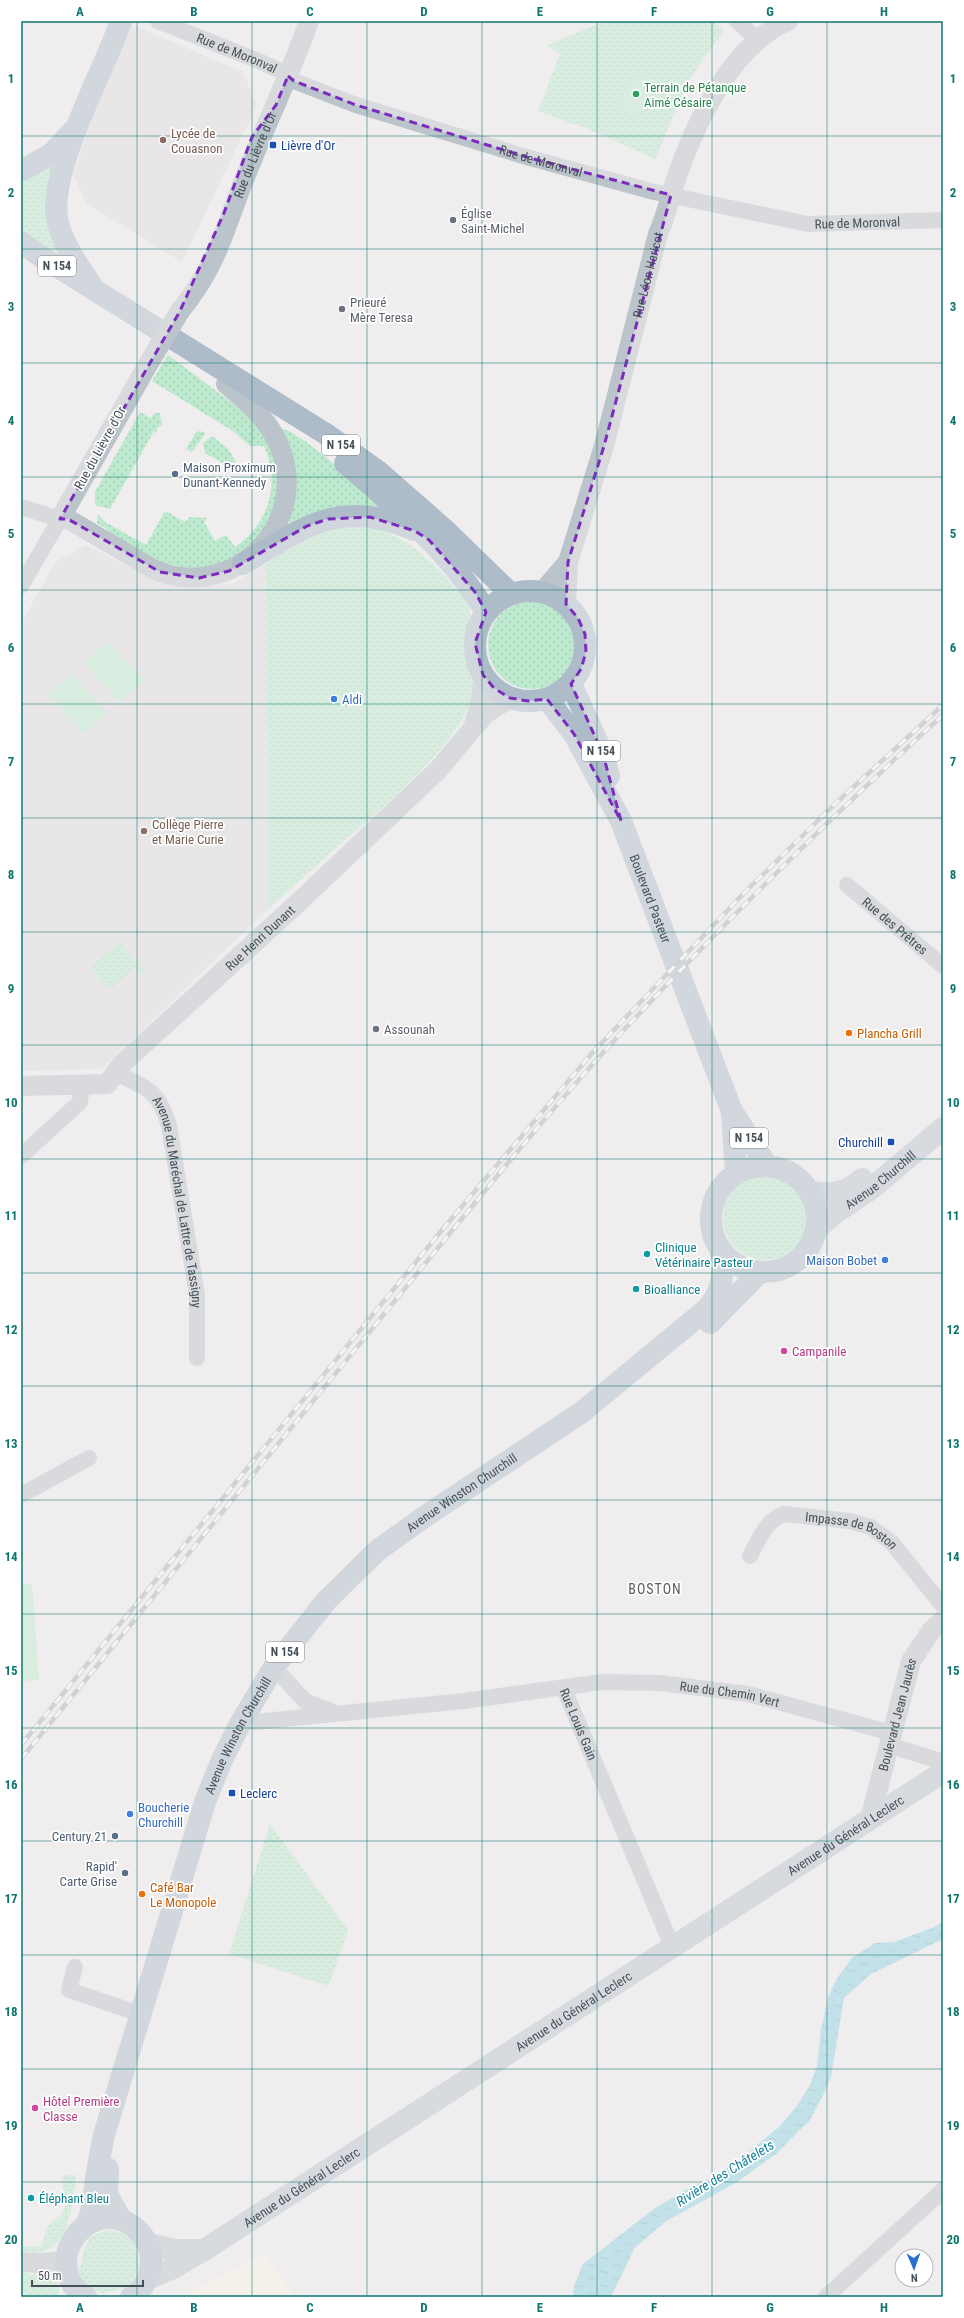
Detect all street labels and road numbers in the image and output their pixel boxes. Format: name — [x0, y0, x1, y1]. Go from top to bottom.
street label: Rue de Moronval — [195, 30, 280, 76]
street label: Rue du Lièvre d'Or — [230, 109, 279, 200]
street label: Rue de Moronval — [498, 142, 584, 180]
street label: Rue de Moronval — [814, 214, 900, 231]
street label: Rue Léon Haricot — [629, 230, 666, 319]
road number: N 154 — [38, 256, 76, 276]
street label: Rue du Lièvre d'Or — [71, 404, 129, 492]
road number: N 154 — [322, 435, 360, 455]
road number: N 154 — [582, 741, 620, 761]
street label: Boulevard Pasteur — [627, 852, 674, 945]
street label: Rue des Prêtres — [859, 894, 931, 957]
street label: Rue Henri Dunant — [222, 902, 298, 973]
street label: Avenue du Maréchal de Lattre de Tassigny — [150, 1093, 205, 1308]
road number: N 154 — [730, 1128, 768, 1148]
street label: Avenue Churchill — [842, 1147, 918, 1212]
street label: Avenue Winston Churchill — [403, 1450, 520, 1535]
street label: Impasse de Boston — [804, 1509, 901, 1552]
road number: N 154 — [266, 1642, 304, 1662]
street label: Boulevard Jean Jaurès — [875, 1654, 919, 1773]
street label: Avenue Winston Churchill — [201, 1674, 274, 1796]
street label: Rue du Chemin Vert — [679, 1678, 781, 1710]
street label: Rue Louis Gain — [557, 1686, 600, 1762]
street label: Avenue du Général Leclerc — [784, 1792, 906, 1878]
street label: Avenue du Général Leclerc — [512, 1968, 634, 2054]
street label: Avenue du Général Leclerc — [240, 2144, 362, 2230]

